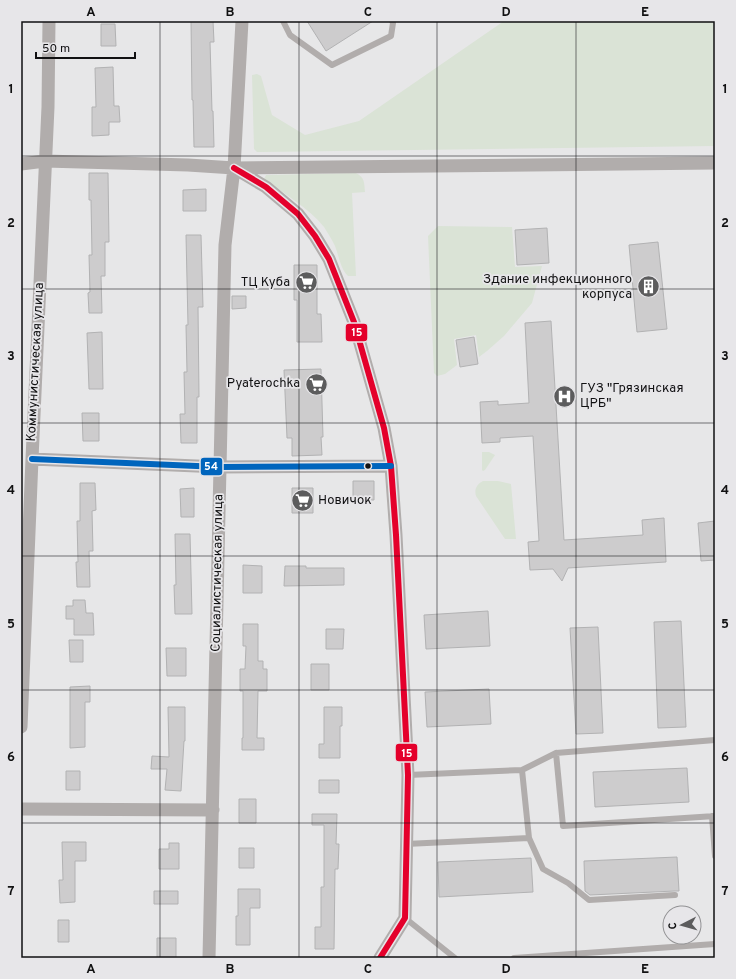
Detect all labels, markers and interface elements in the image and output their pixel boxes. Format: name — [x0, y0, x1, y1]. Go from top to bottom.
text: A — [86, 5, 96, 21]
text: B — [226, 5, 235, 21]
text: C — [364, 5, 372, 21]
text: D — [501, 5, 511, 21]
text: E — [641, 5, 649, 21]
scale bar — [36, 34, 135, 60]
text: 50 m — [42, 41, 70, 57]
text: 1 — [8, 82, 14, 98]
text: 1 — [722, 82, 728, 98]
text: 2 — [7, 216, 15, 232]
text: 2 — [721, 216, 729, 232]
supermarket icon: ТЦ Куба — [293, 270, 319, 296]
place label: Здание инфекционного корпуса — [483, 272, 632, 303]
building icon: Здание инфекционного корпуса — [635, 274, 661, 300]
place label: ТЦ Куба — [241, 275, 290, 291]
street label: Коммунистическая улица — [24, 282, 48, 442]
line badge: 15 — [345, 323, 368, 342]
text: 15 — [351, 326, 363, 340]
text: 3 — [7, 349, 15, 365]
text: 3 — [721, 349, 729, 365]
supermarket icon: Pyaterochka — [303, 371, 329, 397]
place label: Pyaterochka — [227, 376, 300, 392]
place label: ГУЗ "Грязинская ЦРБ" — [580, 381, 684, 412]
hospital icon: ГУЗ "Грязинская ЦРБ" — [552, 383, 578, 409]
line badge: 54 — [200, 457, 223, 476]
text: 54 — [204, 460, 218, 474]
unlabelled marker — [363, 461, 373, 471]
text: 4 — [7, 483, 15, 499]
text: 4 — [721, 483, 729, 499]
supermarket icon: Новичок — [290, 488, 316, 514]
place label: Новичок — [318, 493, 372, 509]
street label: Социалистическая улица — [209, 494, 227, 652]
text: 5 — [7, 617, 15, 633]
text: 5 — [721, 617, 729, 633]
line badge: 15 — [395, 743, 418, 762]
text: 15 — [401, 747, 413, 761]
text: 6 — [7, 750, 15, 766]
text: 6 — [721, 750, 729, 766]
text: 7 — [8, 884, 15, 900]
text: 7 — [722, 884, 729, 900]
north arrow — [662, 905, 702, 945]
text: С — [666, 922, 680, 930]
text: A — [86, 962, 96, 978]
text: B — [226, 962, 235, 978]
text: C — [364, 962, 372, 978]
text: D — [501, 962, 511, 978]
text: E — [641, 962, 649, 978]

